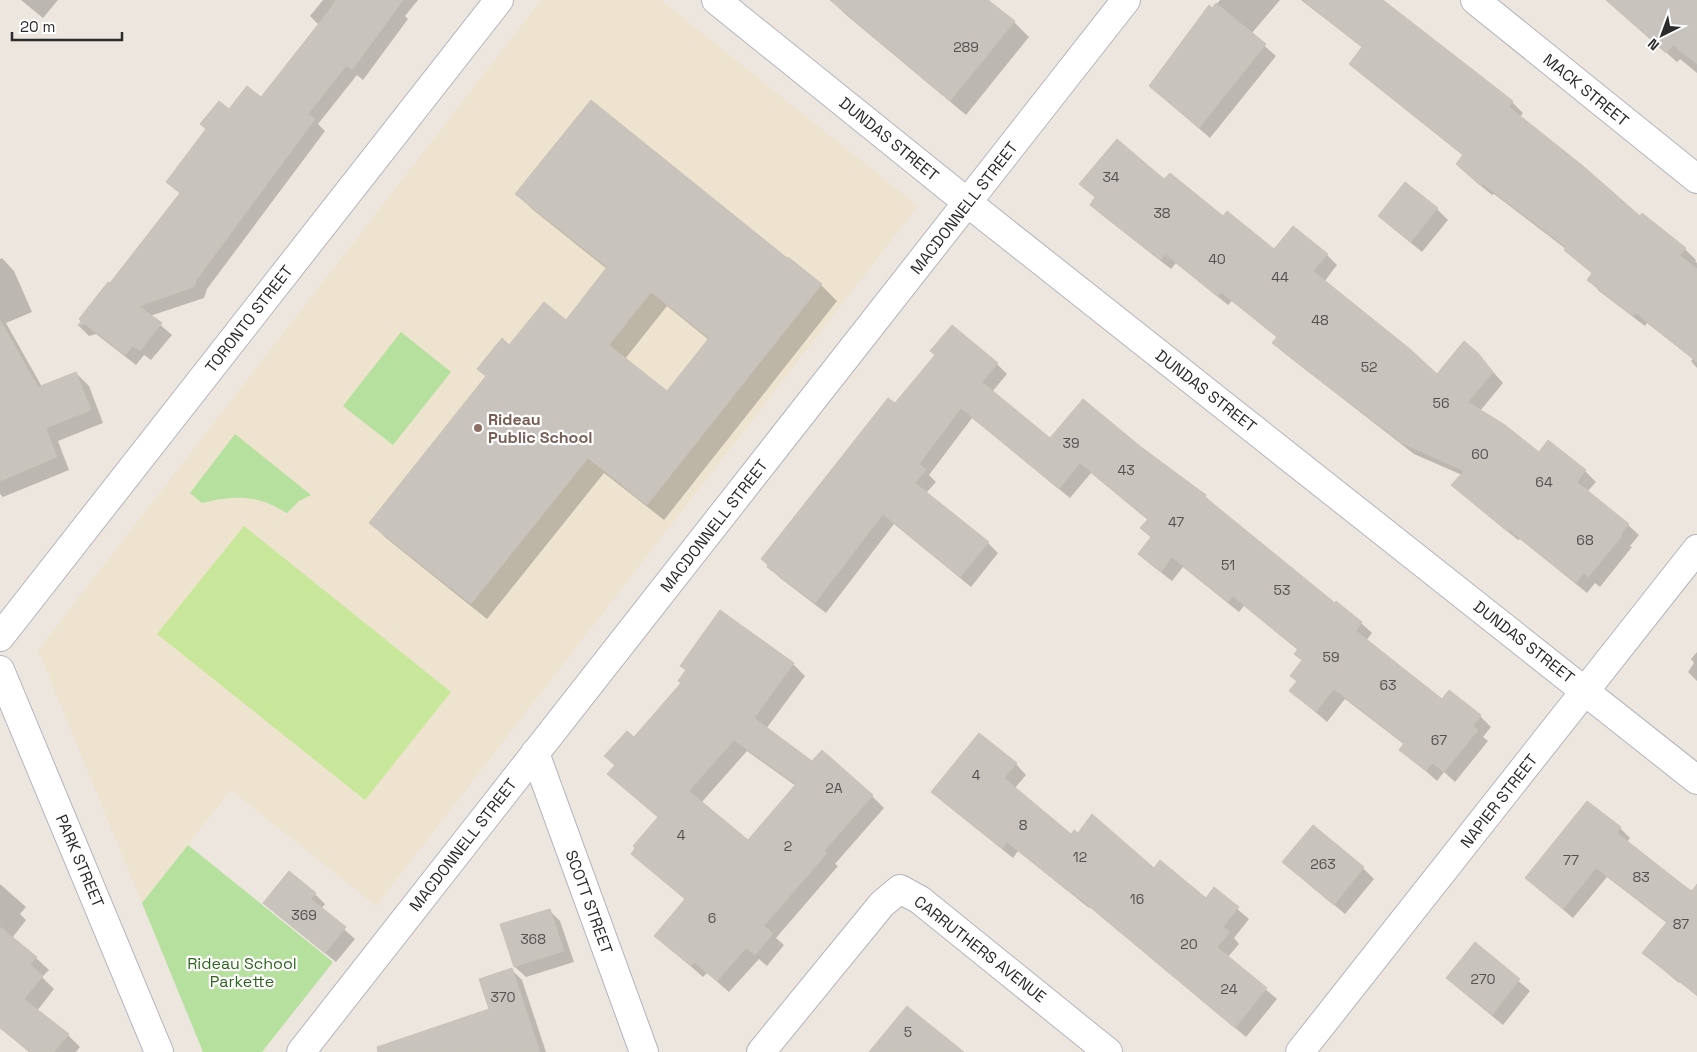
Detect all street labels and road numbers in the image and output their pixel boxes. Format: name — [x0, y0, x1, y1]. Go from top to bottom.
street label: MACK STREET — [1539, 49, 1633, 131]
street label: DUNDAS STREET — [835, 92, 943, 186]
street label: MACDONNELL STREET — [906, 137, 1022, 279]
street label: TORONTO STREET — [200, 261, 298, 377]
street label: DUNDAS STREET — [1151, 345, 1261, 437]
street label: MACDONNELL STREET — [656, 455, 772, 597]
street label: DUNDAS STREET — [1469, 596, 1579, 688]
street label: NAPIER STREET — [1456, 750, 1542, 852]
street label: MACDONNELL STREET — [405, 774, 521, 916]
street label: PARK STREET — [51, 811, 109, 911]
street label: SCOTT STREET — [560, 847, 618, 957]
street label: CARRUTHERS AVENUE — [910, 891, 1050, 1007]

